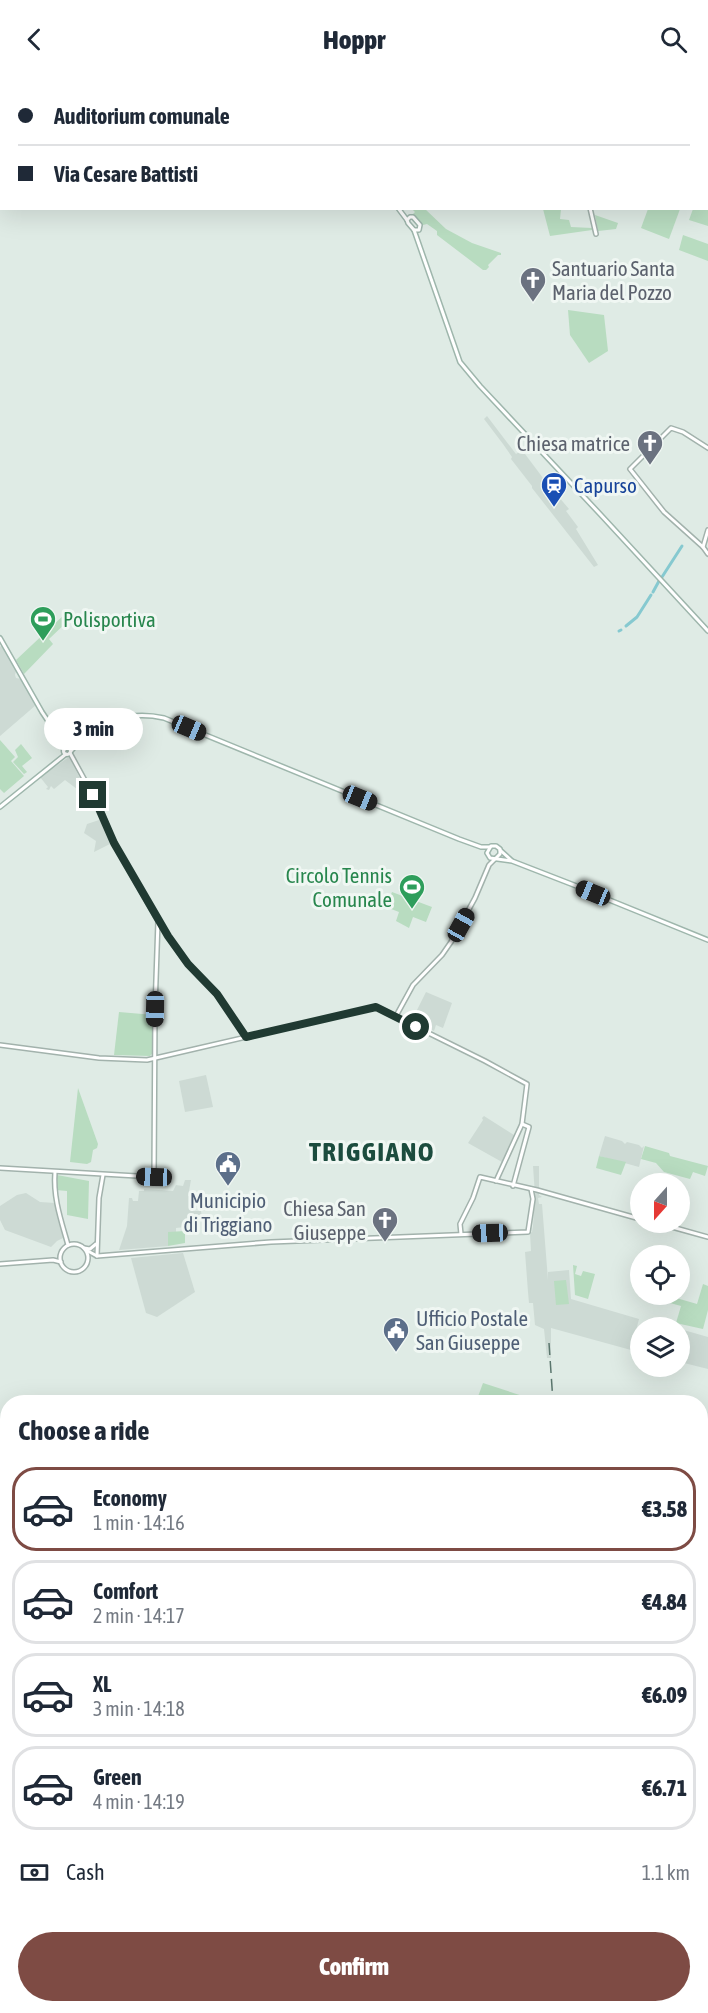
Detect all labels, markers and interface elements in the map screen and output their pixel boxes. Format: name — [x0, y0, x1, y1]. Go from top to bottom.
icon: back — [18, 23, 51, 56]
icon: search — [657, 23, 690, 56]
text: Hoppr — [323, 24, 385, 55]
text: Auditorium comunale — [54, 103, 230, 129]
text: Via Cesare Battisti — [54, 161, 198, 187]
place label: Santuario Santa Maria del Pozzo — [552, 256, 675, 304]
church icon: Santuario Santa Maria del Pozzo — [518, 265, 548, 303]
church icon: Chiesa matrice — [635, 428, 665, 466]
place label: Chiesa matrice — [517, 431, 630, 455]
station icon: Capurso — [539, 470, 569, 508]
place label: Capurso — [574, 473, 637, 497]
sports icon: Polisportiva — [28, 604, 58, 642]
place label: Polisportiva — [63, 607, 156, 631]
callout: 3 min — [44, 708, 142, 750]
car — [169, 713, 209, 743]
text: 3 min — [73, 717, 114, 740]
route end — [79, 781, 106, 808]
car — [340, 783, 380, 813]
place label: Circolo Tennis Comunale — [286, 863, 392, 911]
sports icon: Circolo Tennis Comunale — [397, 872, 427, 910]
car — [573, 878, 613, 908]
car — [444, 905, 478, 945]
car — [146, 991, 164, 1027]
route start — [402, 1013, 429, 1040]
district label: TRIGGIANO — [309, 1136, 435, 1167]
public building icon: Municipio di Triggiano — [213, 1149, 243, 1187]
car — [136, 1167, 172, 1187]
north arrow — [630, 1173, 690, 1233]
map controls — [630, 1173, 690, 1377]
place label: Municipio di Triggiano — [184, 1188, 272, 1236]
place label: Chiesa San Giuseppe — [283, 1196, 366, 1244]
church icon: Chiesa San Giuseppe — [370, 1205, 400, 1243]
car — [472, 1223, 508, 1243]
button: locate — [630, 1245, 690, 1305]
place label: Ufficio Postale San Giuseppe — [416, 1306, 528, 1354]
public building icon: Ufficio Postale San Giuseppe — [381, 1315, 411, 1353]
button: layers — [630, 1317, 690, 1377]
text: Choose a ride — [18, 1415, 150, 1446]
icon: car — [21, 1482, 75, 1536]
text: Economy — [93, 1485, 167, 1511]
text: €3.58 — [642, 1496, 687, 1522]
text: 1 min · 14:16 — [93, 1511, 185, 1534]
icon: car — [21, 1575, 75, 1629]
text: Comfort — [93, 1578, 158, 1604]
text: €4.84 — [642, 1589, 687, 1615]
text: 2 min · 14:17 — [93, 1604, 185, 1627]
icon: car — [21, 1668, 75, 1722]
text: XL — [93, 1671, 111, 1697]
text: €6.09 — [642, 1682, 687, 1708]
text: 3 min · 14:18 — [93, 1697, 185, 1720]
icon: car — [21, 1761, 75, 1815]
text: Green — [93, 1764, 142, 1790]
text: €6.71 — [642, 1775, 687, 1801]
text: 4 min · 14:19 — [93, 1790, 185, 1813]
icon: cash — [18, 1856, 51, 1889]
text: Cash — [66, 1859, 105, 1885]
text: 1.1 km — [642, 1861, 690, 1884]
button: Confirm — [18, 1932, 690, 2001]

